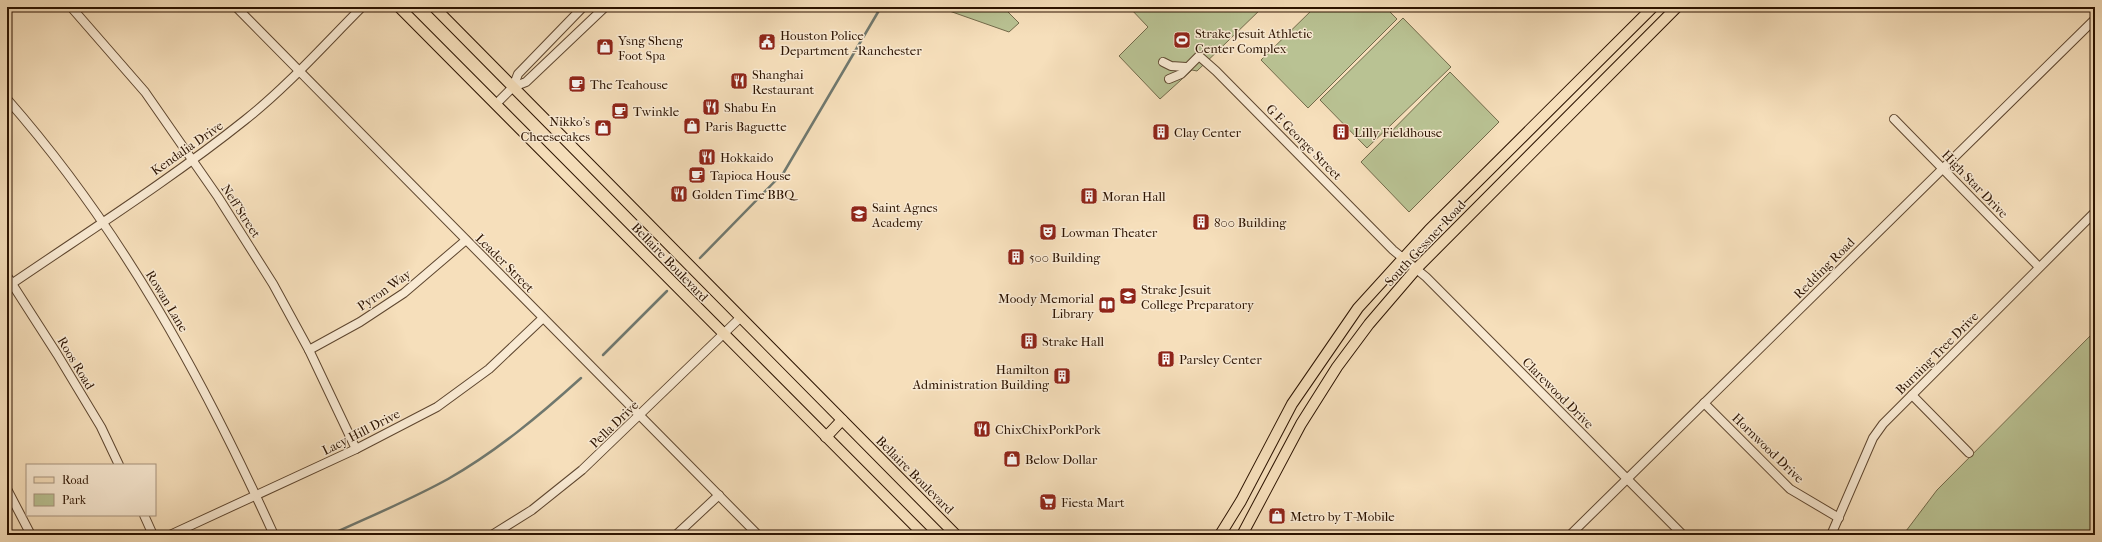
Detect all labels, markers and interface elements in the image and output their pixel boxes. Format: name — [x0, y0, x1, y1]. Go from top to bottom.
place label: Strake Jesuit Athletic Center Complex — [1195, 26, 1313, 56]
place label: Houston Police Department - Ranchester — [780, 28, 922, 58]
sports icon: Strake Jesuit Athletic Center Complex — [1172, 30, 1192, 50]
public building icon: Houston Police Department - Ranchester — [757, 32, 777, 52]
place label: Ysng Sheng Foot Spa — [617, 33, 684, 63]
shop icon: Ysng Sheng Foot Spa — [595, 37, 615, 57]
place label: Shanghai Restaurant — [752, 67, 814, 97]
restaurant icon: Shanghai Restaurant — [729, 71, 749, 91]
cafe icon: The Teahouse — [567, 74, 587, 94]
place label: The Teahouse — [590, 77, 668, 92]
restaurant icon: Shabu En — [701, 97, 721, 117]
place label: Shabu En — [724, 100, 777, 115]
cafe icon: Twinkle — [610, 101, 630, 121]
street label: G E George Street — [1263, 101, 1345, 183]
place label: Twinkle — [633, 104, 680, 119]
place label: Nikko's Cheesecakes — [520, 114, 590, 144]
shop icon: Paris Baguette — [682, 116, 702, 136]
street label: Kendalia Drive — [148, 117, 226, 178]
shop icon: Nikko's Cheesecakes — [593, 118, 613, 138]
place label: Paris Baguette — [705, 119, 787, 134]
building icon: Clay Center — [1151, 122, 1171, 142]
building icon: Lilly Fieldhouse — [1331, 122, 1351, 142]
place label: Clay Center — [1174, 125, 1242, 140]
place label: Lilly Fieldhouse — [1354, 125, 1443, 140]
restaurant icon: Hokkaido — [697, 147, 717, 167]
street label: High Star Drive — [1939, 147, 2012, 221]
place label: Hokkaido — [720, 150, 774, 165]
cafe icon: Tapioca House — [687, 165, 707, 185]
place label: Tapioca House — [710, 168, 791, 183]
street label: Neff Street — [218, 181, 264, 241]
restaurant icon: Golden Time BBQ — [669, 184, 689, 204]
building icon: Moran Hall — [1079, 186, 1099, 206]
place label: Golden Time BBQ — [692, 187, 798, 202]
place label: Moran Hall — [1102, 189, 1166, 204]
street label: South Gessner Road — [1381, 196, 1469, 289]
place label: Saint Agnes Academy — [871, 200, 938, 230]
school or university icon: Saint Agnes Academy — [849, 204, 869, 224]
building icon: 800 Building — [1191, 212, 1211, 232]
place label: 800 Building — [1214, 215, 1287, 230]
street label: Bellaire Boulevard — [629, 220, 712, 305]
theatre icon: Lowman Theater — [1038, 222, 1058, 242]
place label: Lowman Theater — [1061, 225, 1158, 240]
street label: Leader Street — [473, 231, 538, 296]
street label: Redding Road — [1790, 234, 1858, 302]
building icon: 500 Building — [1006, 247, 1026, 267]
place label: 500 Building — [1029, 250, 1101, 265]
street label: Pyron Way — [354, 266, 414, 314]
street label: Rowan Lane — [143, 267, 192, 335]
place label: Strake Jesuit College Preparatory — [1141, 282, 1255, 312]
school or university icon: Strake Jesuit College Preparatory — [1118, 286, 1138, 306]
place label: Moody Memorial Library — [998, 291, 1095, 321]
library icon: Moody Memorial Library — [1097, 295, 1117, 315]
street label: Burning Tree Drive — [1893, 308, 1982, 397]
building icon: Strake Hall — [1019, 331, 1039, 351]
street label: Roos Road — [54, 334, 98, 393]
place label: Strake Hall — [1042, 334, 1105, 349]
building icon: Parsley Center — [1156, 349, 1176, 369]
place label: Parsley Center — [1179, 352, 1262, 367]
street label: Clarewood Drive — [1519, 354, 1597, 432]
place label: Hamilton Administration Building — [912, 362, 1050, 392]
building icon: Hamilton Administration Building — [1052, 366, 1072, 386]
street label: Pella Drive — [587, 397, 642, 451]
street label: Lacy Hill Drive — [320, 406, 403, 458]
street label: Hornwood Drive — [1729, 410, 1807, 486]
restaurant icon: ChixChixPorkPork — [972, 419, 992, 439]
place label: ChixChixPorkPork — [995, 422, 1101, 437]
street label: Bellaire Boulevard — [873, 433, 958, 518]
shop icon: Below Dollar — [1002, 449, 1022, 469]
place label: Below Dollar — [1025, 452, 1098, 467]
legend — [26, 464, 156, 516]
text: Road — [62, 473, 89, 487]
supermarket icon: Fiesta Mart — [1038, 492, 1058, 512]
text: Park — [62, 493, 87, 507]
place label: Fiesta Mart — [1061, 495, 1125, 510]
shop icon: Metro by T-Mobile — [1267, 506, 1287, 526]
place label: Metro by T-Mobile — [1290, 509, 1395, 524]

